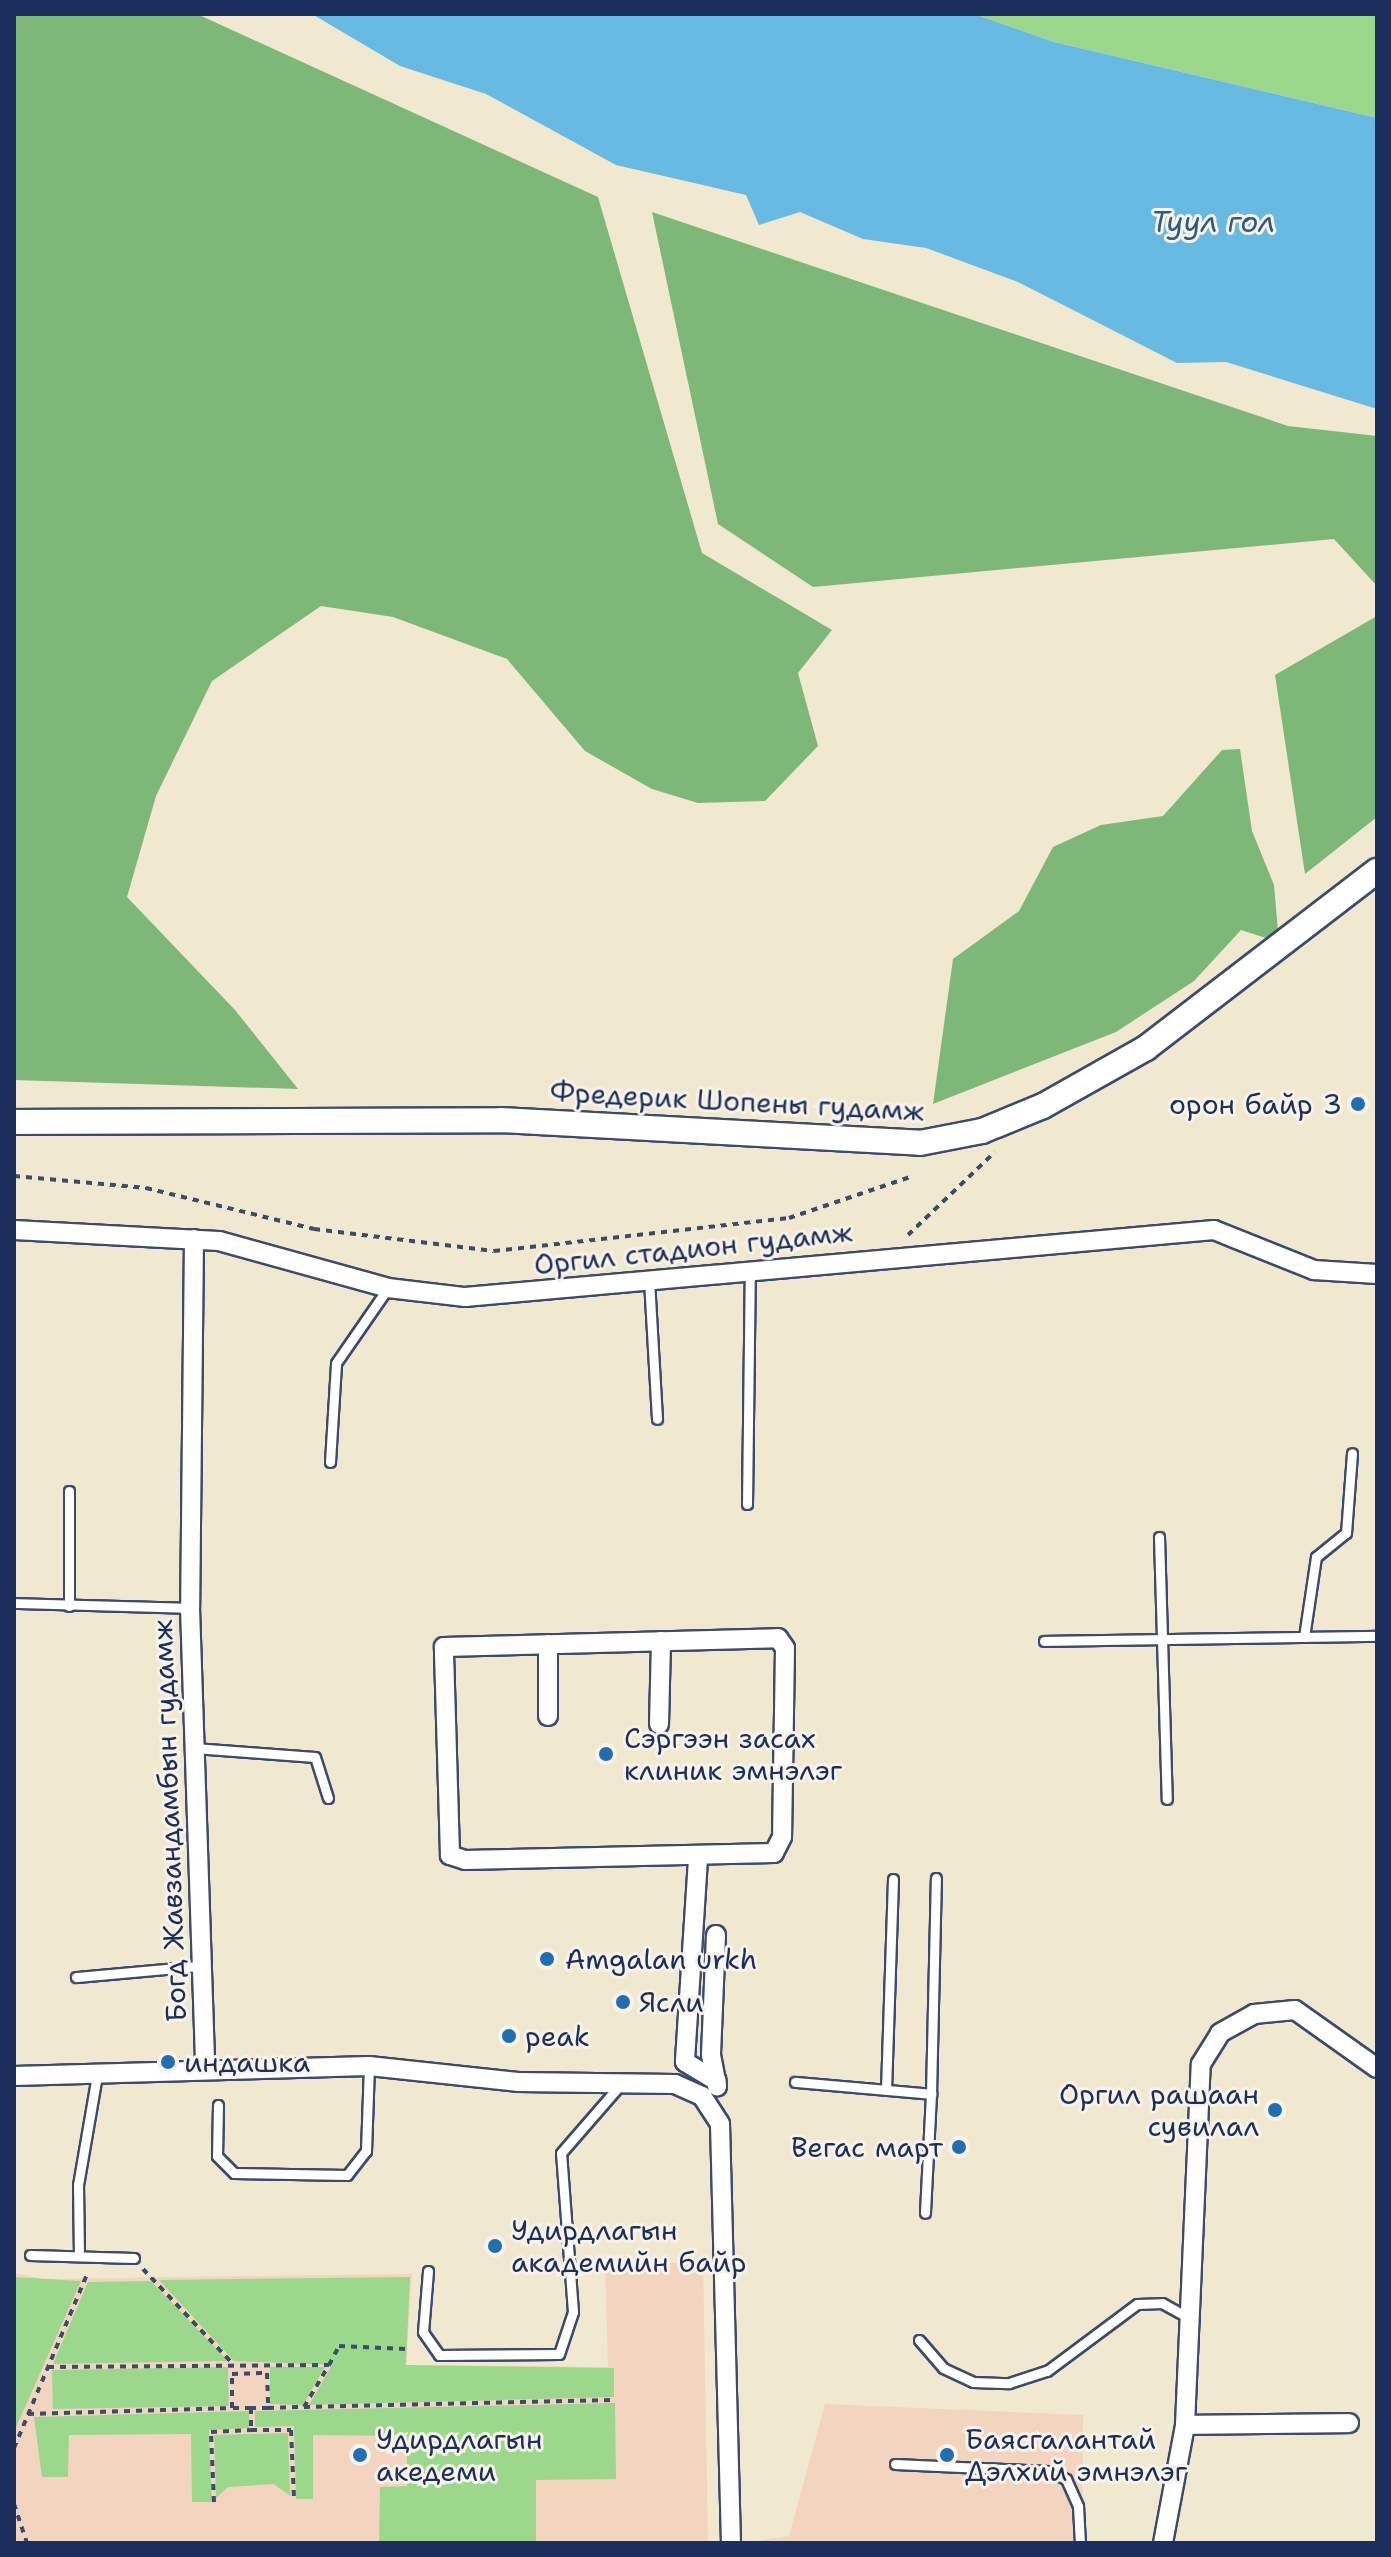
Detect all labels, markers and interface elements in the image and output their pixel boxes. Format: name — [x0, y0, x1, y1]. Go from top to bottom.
water label: Туул гол — [1151, 204, 1275, 240]
street label: Фредерик Шопены гудамж — [549, 1074, 925, 1128]
place label: орон байр 3 — [1169, 1087, 1342, 1121]
marker: орон байр 3 — [1349, 1095, 1367, 1113]
street label: Оргил стадион гудамж — [532, 1215, 854, 1281]
street label: Богд Жавзандамбын гудамж — [145, 1619, 193, 2023]
place label: Сэргээн засах клиник эмнэлэг — [624, 1721, 842, 1787]
marker: Сэргээн засах клиник эмнэлэг — [595, 1743, 617, 1765]
place label: Amgalan urkh — [565, 1942, 757, 1976]
marker: Amgalan urkh — [536, 1948, 558, 1970]
place label: Ясли — [639, 1985, 704, 2019]
marker: Ясли — [614, 1993, 632, 2011]
place label: peak — [525, 2019, 590, 2053]
marker: peak — [500, 2027, 518, 2045]
place label: индашка — [184, 2045, 310, 2079]
marker: индашка — [159, 2053, 177, 2071]
place label: Оргил рашаан сувилал — [1059, 2077, 1259, 2143]
marker: Оргил рашаан сувилал — [1266, 2101, 1284, 2119]
place label: Вегас март — [791, 2130, 943, 2164]
marker: Вегас март — [950, 2138, 968, 2156]
place label: Удирдлагын академийн байр — [511, 2213, 746, 2279]
marker: Удирдлагын академийн байр — [486, 2237, 504, 2255]
place label: Удирдлагын акедеми — [376, 2422, 542, 2488]
place label: Баясгалантай Дэлхий эмнэлэг — [965, 2422, 1187, 2488]
marker: Баясгалантай Дэлхий эмнэлэг — [936, 2444, 958, 2466]
marker: Удирдлагын акедеми — [351, 2446, 369, 2464]

